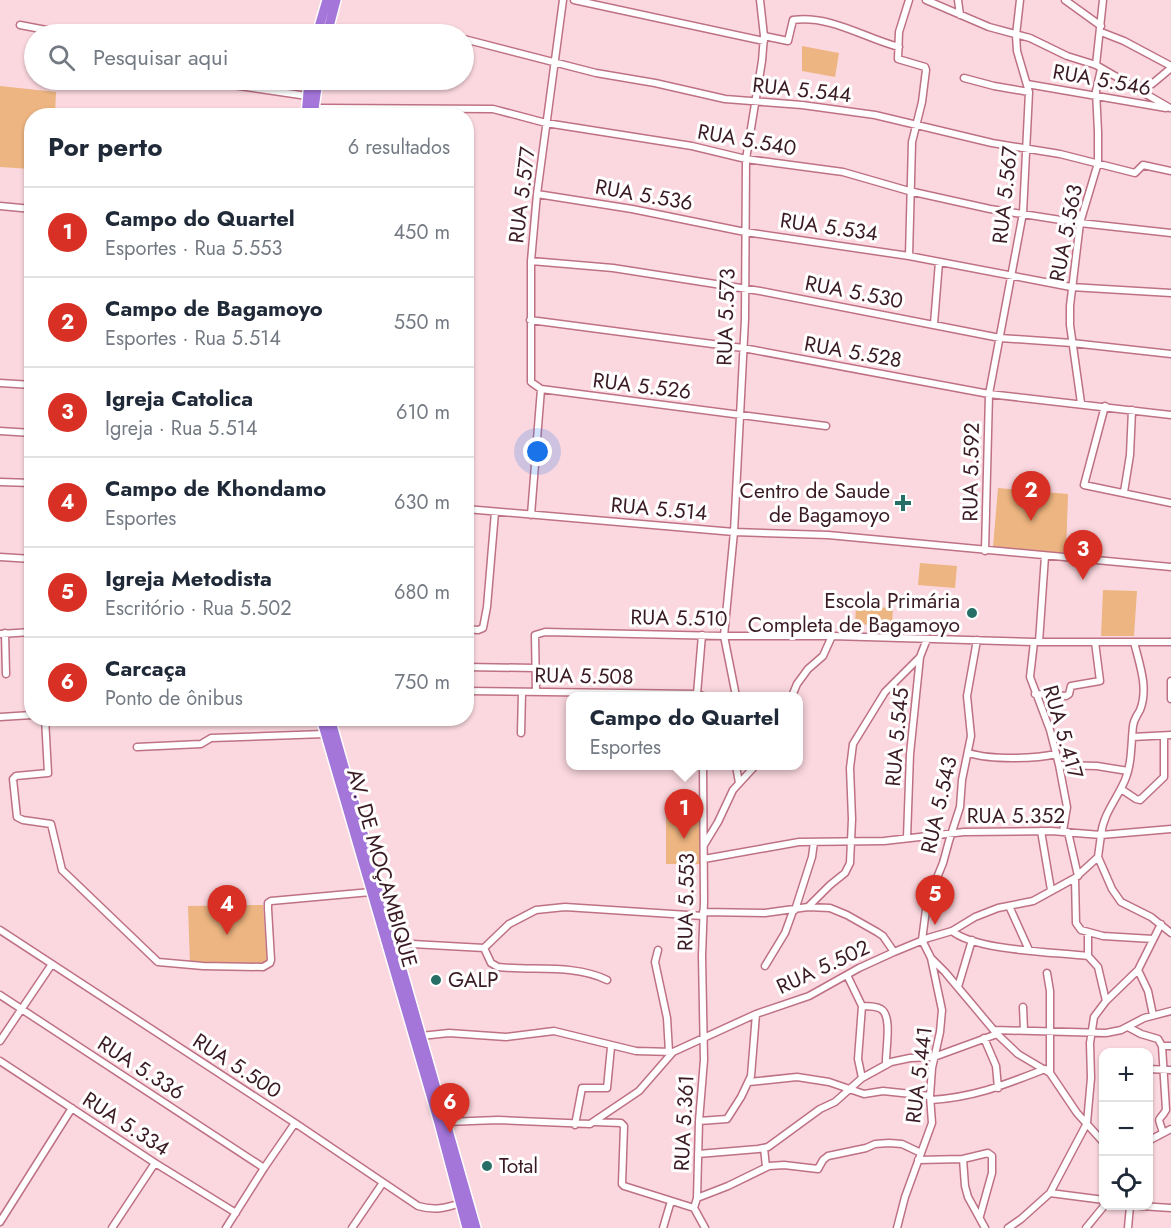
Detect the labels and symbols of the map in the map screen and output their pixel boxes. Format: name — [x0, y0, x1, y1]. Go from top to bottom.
street label: RUA 5.546 — [1050, 57, 1154, 103]
street label: RUA 5.544 — [751, 70, 853, 110]
street label: RUA 5.540 — [695, 117, 799, 163]
street label: RUA 5.577 — [501, 145, 543, 245]
street label: RUA 5.567 — [985, 145, 1025, 245]
street label: RUA 5.536 — [593, 172, 695, 218]
street label: RUA 5.563 — [1042, 182, 1090, 284]
street label: RUA 5.534 — [778, 205, 880, 249]
street label: RUA 5.573 — [709, 268, 743, 366]
street label: RUA 5.530 — [802, 268, 906, 316]
street label: RUA 5.528 — [802, 329, 904, 375]
street label: RUA 5.526 — [591, 365, 693, 407]
street label: RUA 5.592 — [955, 422, 987, 522]
your location — [523, 437, 552, 466]
pin: 2 — [1012, 472, 1050, 521]
place label: Centro de Saude de Bagamoyo — [740, 476, 890, 530]
street label: RUA 5.514 — [610, 490, 708, 528]
marker: Centro de Saude de Bagamoyo — [894, 494, 912, 512]
pin: 3 — [1064, 530, 1102, 580]
place label: Escola Primária Completa de Bagamoyo — [748, 586, 960, 640]
street label: RUA 5.510 — [630, 602, 728, 634]
marker: Escola Primária Completa de Bagamoyo — [965, 606, 979, 620]
street label: RUA 5.508 — [534, 660, 634, 692]
street label: RUA 5.417 — [1035, 682, 1091, 782]
street label: RUA 5.545 — [878, 686, 916, 788]
street label: RUA 5.543 — [913, 754, 965, 856]
street label: AV. DE MOÇAMBIQUE — [339, 765, 425, 971]
pin: 1 — [664, 790, 704, 839]
street label: RUA 5.352 — [967, 801, 1065, 831]
street label: RUA 5.553 — [670, 853, 702, 951]
pin: 5 — [916, 876, 954, 925]
pin: 4 — [208, 886, 246, 935]
street label: RUA 5.502 — [772, 932, 874, 1002]
place label: GALP — [448, 965, 498, 995]
marker: GALP — [429, 973, 443, 987]
street label: RUA 5.441 — [898, 1025, 940, 1125]
street label: RUA 5.500 — [187, 1026, 287, 1106]
street label: RUA 5.336 — [92, 1029, 190, 1107]
street label: RUA 5.361 — [667, 1074, 701, 1172]
pin: 6 — [430, 1084, 470, 1133]
street label: RUA 5.334 — [77, 1085, 175, 1163]
place label: Total — [499, 1151, 538, 1181]
marker: Total — [480, 1159, 494, 1173]

